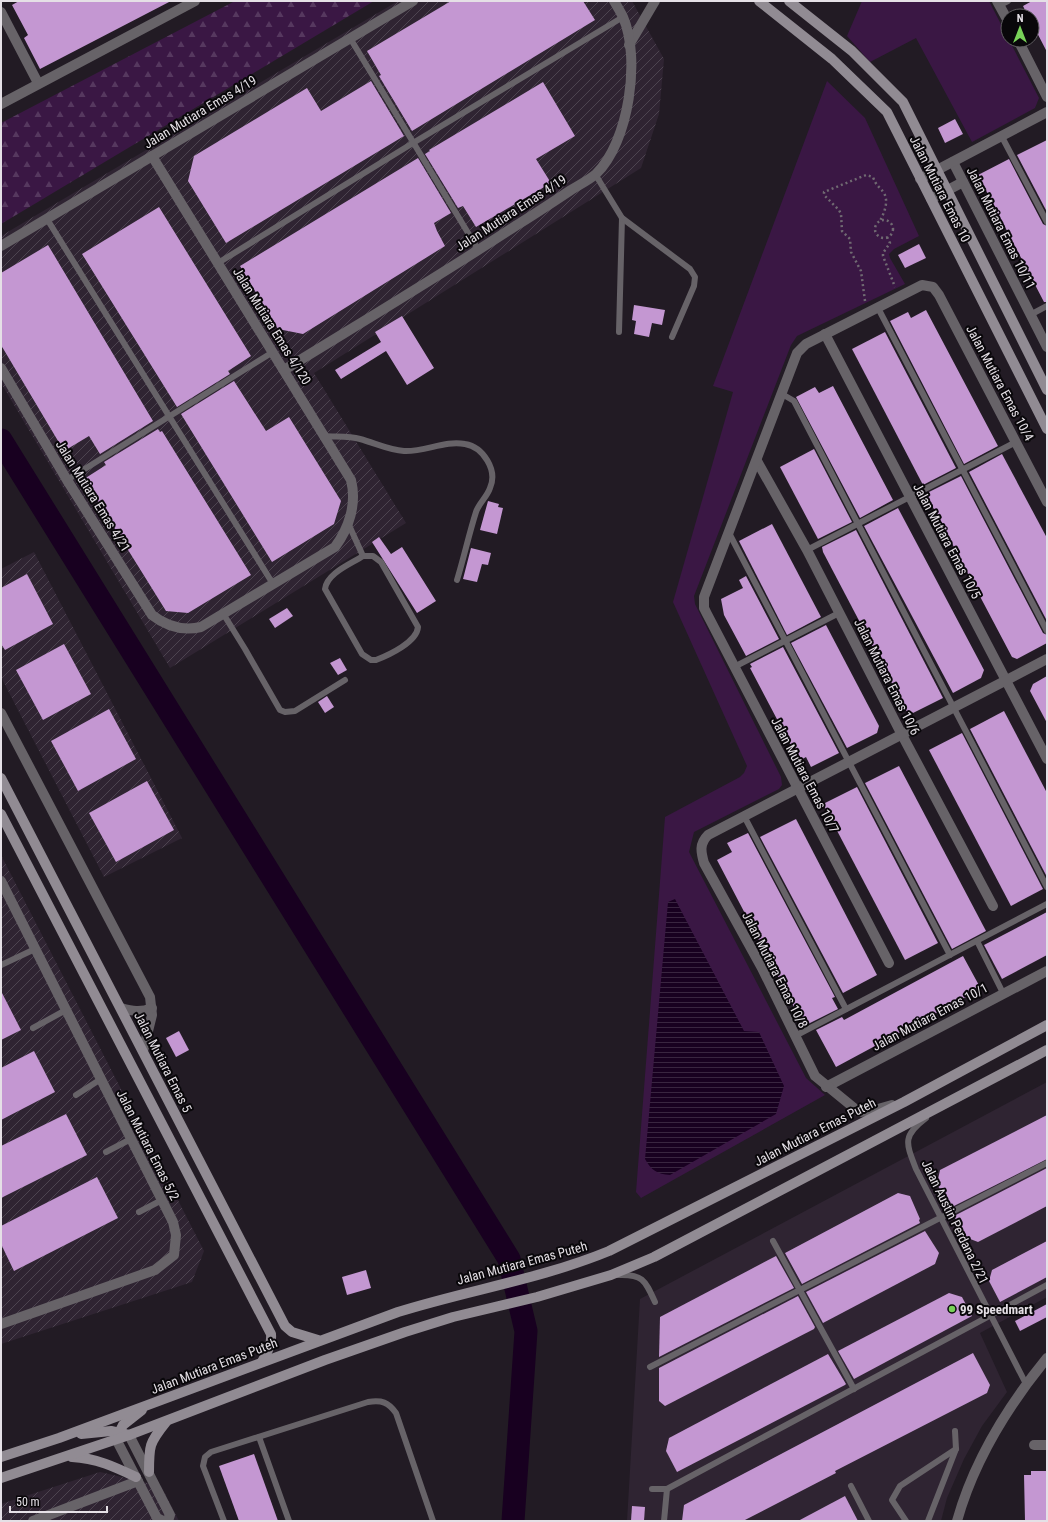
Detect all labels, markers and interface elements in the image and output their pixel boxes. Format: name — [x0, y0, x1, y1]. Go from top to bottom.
north arrow — [1000, 8, 1040, 48]
text: N — [1017, 12, 1024, 25]
street label: Jalan Mutiara Emas 4/19 — [141, 72, 259, 152]
street label: Jalan Mutiara Emas 10 — [907, 133, 973, 245]
street label: Jalan Mutiara Emas 10/11 — [964, 164, 1038, 292]
street label: Jalan Mutiara Emas 4/19 — [453, 172, 569, 254]
street label: Jalan Mutiara Emas 4/120 — [230, 265, 314, 387]
street label: Jalan Mutiara Emas 10/4 — [963, 323, 1037, 444]
street label: Jalan Mutiara Emas 4/21 — [53, 438, 133, 554]
street label: Jalan Mutiara Emas 10/5 — [910, 481, 984, 601]
street label: Jalan Mutiara Emas 10/6 — [851, 616, 923, 738]
street label: Jalan Mutiara Emas 10/7 — [768, 715, 842, 835]
street label: Jalan Mutiara Emas 10/8 — [739, 909, 811, 1031]
street label: Jalan Mutiara Emas 10/1 — [870, 980, 990, 1054]
street label: Jalan Mutiara Emas 5 — [131, 1009, 195, 1115]
street label: Jalan Mutiara Emas 5/2 — [114, 1087, 182, 1203]
street label: Jalan Mutiara Emas Puteh — [752, 1095, 878, 1169]
street label: Jalan Austin Perdana 2/21 — [918, 1158, 992, 1286]
street label: Jalan Mutiara Emas Puteh — [455, 1238, 589, 1288]
place label: 99 Speedmart — [960, 1302, 1033, 1317]
marker: 99 Speedmart — [947, 1304, 957, 1314]
street label: Jalan Mutiara Emas Puteh — [149, 1335, 279, 1397]
scale bar — [10, 1488, 107, 1514]
text: 50 m — [16, 1495, 40, 1509]

